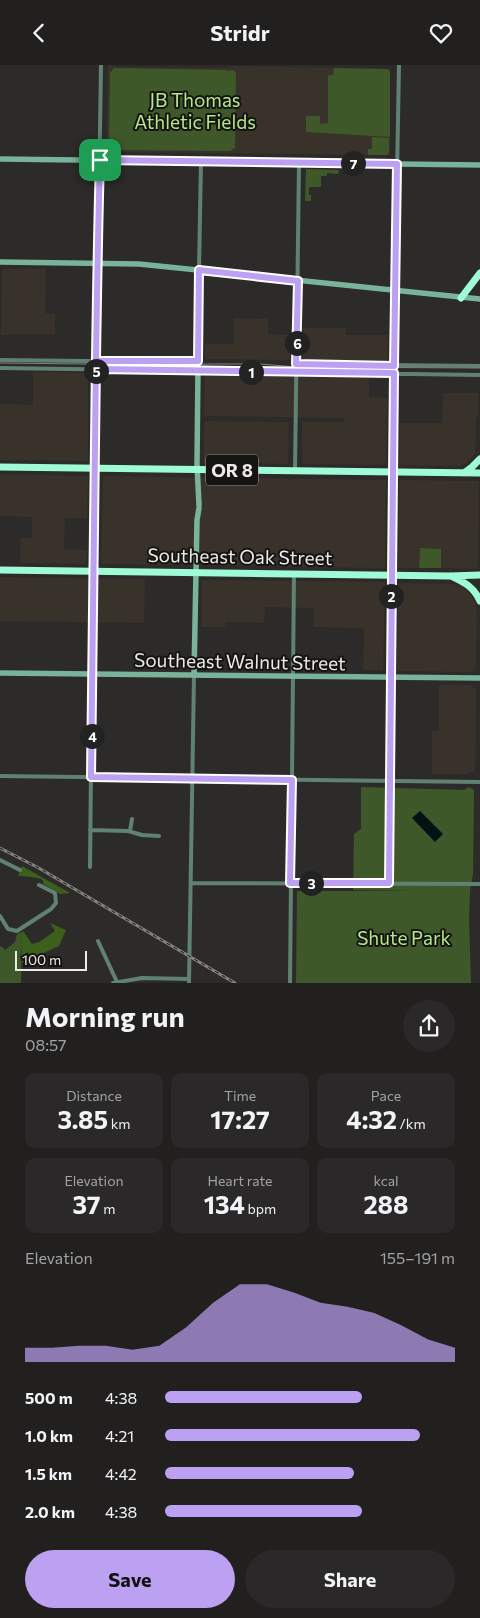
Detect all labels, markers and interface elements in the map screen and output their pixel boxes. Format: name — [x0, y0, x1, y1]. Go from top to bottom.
icon: back — [25, 19, 53, 47]
text: Stridr — [210, 19, 270, 46]
icon: heart — [427, 19, 455, 47]
park label: JB Thomas Athletic Fields — [134, 88, 256, 133]
pin — [79, 139, 121, 181]
icon: arrive — [86, 146, 114, 174]
pin: 7 — [340, 151, 366, 175]
text: 7 — [350, 155, 357, 172]
pin: 6 — [284, 331, 310, 355]
text: 6 — [293, 335, 302, 352]
pin: 5 — [84, 359, 108, 383]
pin: 1 — [238, 359, 264, 385]
text: 5 — [92, 363, 101, 380]
text: 1 — [248, 364, 255, 381]
road number: OR 8 — [206, 455, 258, 485]
street label: Southeast Oak Street — [147, 543, 333, 569]
pin: 2 — [378, 583, 404, 609]
text: 2 — [388, 588, 395, 605]
street label: Southeast Walnut Street — [134, 648, 346, 674]
pin: 4 — [80, 723, 104, 749]
text: 4 — [88, 728, 97, 745]
pin: 3 — [298, 871, 324, 895]
text: 3 — [307, 875, 316, 892]
park label: Shute Park — [357, 926, 451, 949]
scale bar — [15, 948, 88, 971]
text: 100 m — [22, 951, 61, 968]
text: Morning run — [25, 999, 185, 1033]
button: share — [403, 1000, 455, 1052]
text: 08:57 — [25, 1035, 67, 1054]
text: Distance — [66, 1087, 122, 1104]
text: Time — [224, 1087, 256, 1104]
text: Pace — [371, 1087, 401, 1104]
text: 3.85 — [57, 1104, 108, 1134]
text: 17:27 — [210, 1104, 270, 1134]
text: 4:32 — [346, 1104, 397, 1134]
text: km — [108, 1115, 131, 1132]
text: /km — [397, 1115, 426, 1132]
text: Elevation — [64, 1172, 124, 1189]
text: Heart rate — [207, 1172, 273, 1189]
text: kcal — [373, 1172, 399, 1189]
text: 37 — [73, 1189, 101, 1219]
text: 134 — [204, 1189, 245, 1219]
text: 288 — [364, 1189, 409, 1219]
text: m — [101, 1200, 115, 1217]
text: bpm — [245, 1200, 276, 1217]
text: Elevation — [25, 1248, 93, 1267]
text: 155–191 m — [380, 1248, 455, 1267]
text: 500 m — [25, 1388, 73, 1407]
text: 4:38 — [105, 1388, 137, 1407]
text: 1.0 km — [25, 1426, 73, 1445]
text: 4:21 — [105, 1426, 134, 1445]
text: 1.5 km — [25, 1464, 72, 1483]
text: 4:42 — [105, 1464, 137, 1483]
text: 2.0 km — [25, 1502, 75, 1521]
text: 4:38 — [105, 1502, 137, 1521]
button: Save — [25, 1550, 235, 1608]
button: Share — [245, 1550, 455, 1608]

